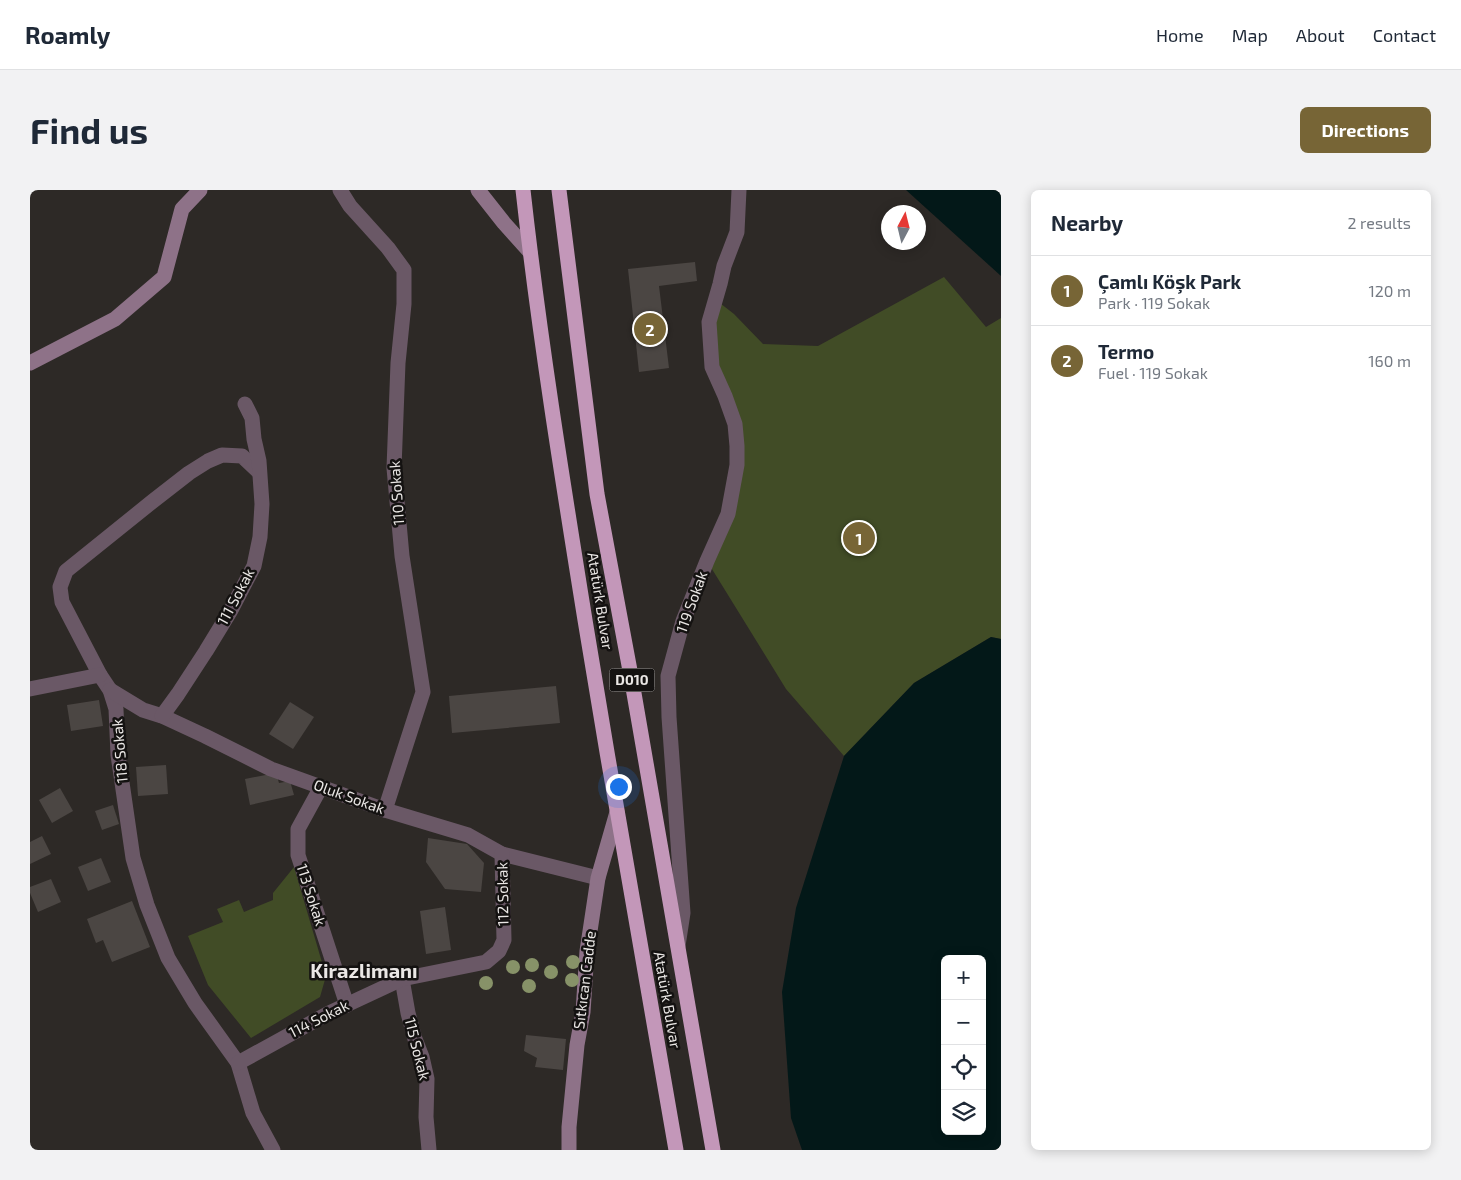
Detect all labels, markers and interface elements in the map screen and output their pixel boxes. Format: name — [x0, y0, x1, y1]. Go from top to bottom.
text: Roamly — [25, 20, 110, 49]
text: Home — [1156, 24, 1204, 46]
text: Map — [1232, 24, 1268, 46]
text: About — [1296, 24, 1345, 46]
text: Contact — [1373, 24, 1436, 46]
button: Directions — [1300, 107, 1431, 153]
text: Find us — [30, 109, 148, 151]
north arrow — [881, 205, 926, 250]
text: Nearby — [1051, 210, 1123, 235]
text: 2 results — [1348, 213, 1411, 232]
text: Çamlı Köşk Park — [1098, 270, 1241, 293]
text: 1 — [1064, 281, 1070, 300]
text: 120 m — [1368, 281, 1411, 300]
text: Park · 119 Sokak — [1098, 293, 1210, 312]
pin: 2 — [634, 310, 666, 348]
text: Termo — [1098, 340, 1154, 363]
text: 2 — [1062, 351, 1072, 370]
text: 160 m — [1368, 351, 1411, 370]
text: Fuel · 119 Sokak — [1098, 363, 1208, 382]
street label: 110 Sokak — [385, 460, 407, 526]
pin: 1 — [843, 519, 875, 557]
street label: Atatürk Bulvar — [584, 551, 618, 651]
street label: 111 Sokak — [213, 565, 258, 628]
street label: 119 Sokak — [672, 568, 711, 635]
road number: D010 — [610, 668, 654, 692]
street label: 118 Sokak — [107, 718, 131, 784]
your location — [606, 774, 632, 800]
street label: Oluk Sokak — [311, 775, 388, 817]
street label: 113 Sokak — [293, 861, 331, 928]
street label: 112 Sokak — [492, 861, 512, 926]
street label: Sıtkıcan Cadde — [569, 930, 599, 1030]
street label: Atatürk Bulvar — [651, 950, 685, 1050]
map controls — [941, 955, 986, 1135]
button: + — [941, 955, 986, 1000]
district label: Kirazlimanı — [310, 958, 418, 982]
street label: 114 Sokak — [286, 995, 352, 1041]
button: − — [941, 1000, 986, 1045]
street label: 115 Sokak — [402, 1016, 435, 1082]
button: locate — [941, 1045, 986, 1090]
button: layers — [941, 1090, 986, 1135]

